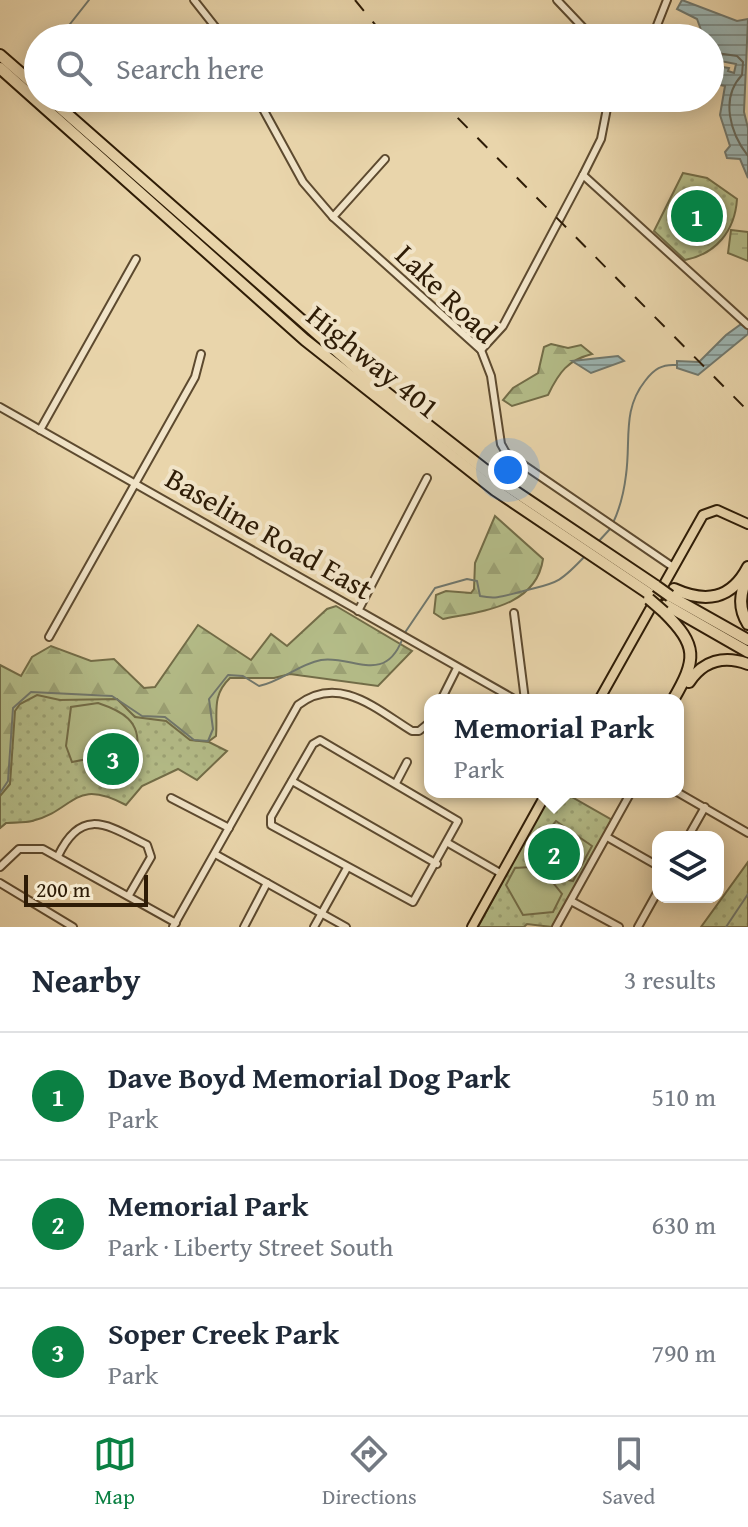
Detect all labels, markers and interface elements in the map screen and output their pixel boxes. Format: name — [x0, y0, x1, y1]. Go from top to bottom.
search box — [24, 24, 724, 112]
icon: search — [52, 46, 96, 90]
text: Search here — [116, 46, 264, 90]
pin: 1 — [671, 186, 723, 246]
street label: Lake Road — [386, 233, 508, 353]
street label: Highway 401 — [298, 294, 450, 429]
your location — [488, 450, 528, 490]
street label: Baseline Road East — [158, 456, 382, 611]
popup — [424, 694, 684, 798]
text: Memorial Park — [454, 705, 654, 749]
pin: 3 — [87, 729, 139, 789]
text: Park — [454, 749, 504, 788]
pin: 2 — [528, 824, 580, 884]
map controls — [652, 831, 724, 903]
button: layers — [652, 831, 724, 903]
scale bar — [24, 871, 148, 907]
text: 200 m — [36, 873, 91, 905]
text: Nearby — [32, 955, 141, 1004]
text: 3 results — [624, 960, 716, 999]
text: Dave Boyd Memorial Dog Park — [108, 1055, 510, 1099]
text: 1 — [51, 1077, 65, 1116]
text: 510 m — [651, 1077, 716, 1116]
text: Park — [108, 1099, 158, 1138]
text: Memorial Park — [108, 1183, 308, 1227]
text: 2 — [51, 1205, 65, 1244]
text: 630 m — [651, 1205, 716, 1244]
text: Park · Liberty Street South — [108, 1227, 393, 1266]
text: Soper Creek Park — [108, 1311, 339, 1355]
text: 3 — [51, 1333, 65, 1372]
text: 790 m — [651, 1333, 716, 1372]
text: Park — [108, 1355, 158, 1394]
tab: Map — [93, 1432, 137, 1512]
tab: Directions — [322, 1432, 417, 1512]
tab: Saved — [602, 1432, 655, 1512]

